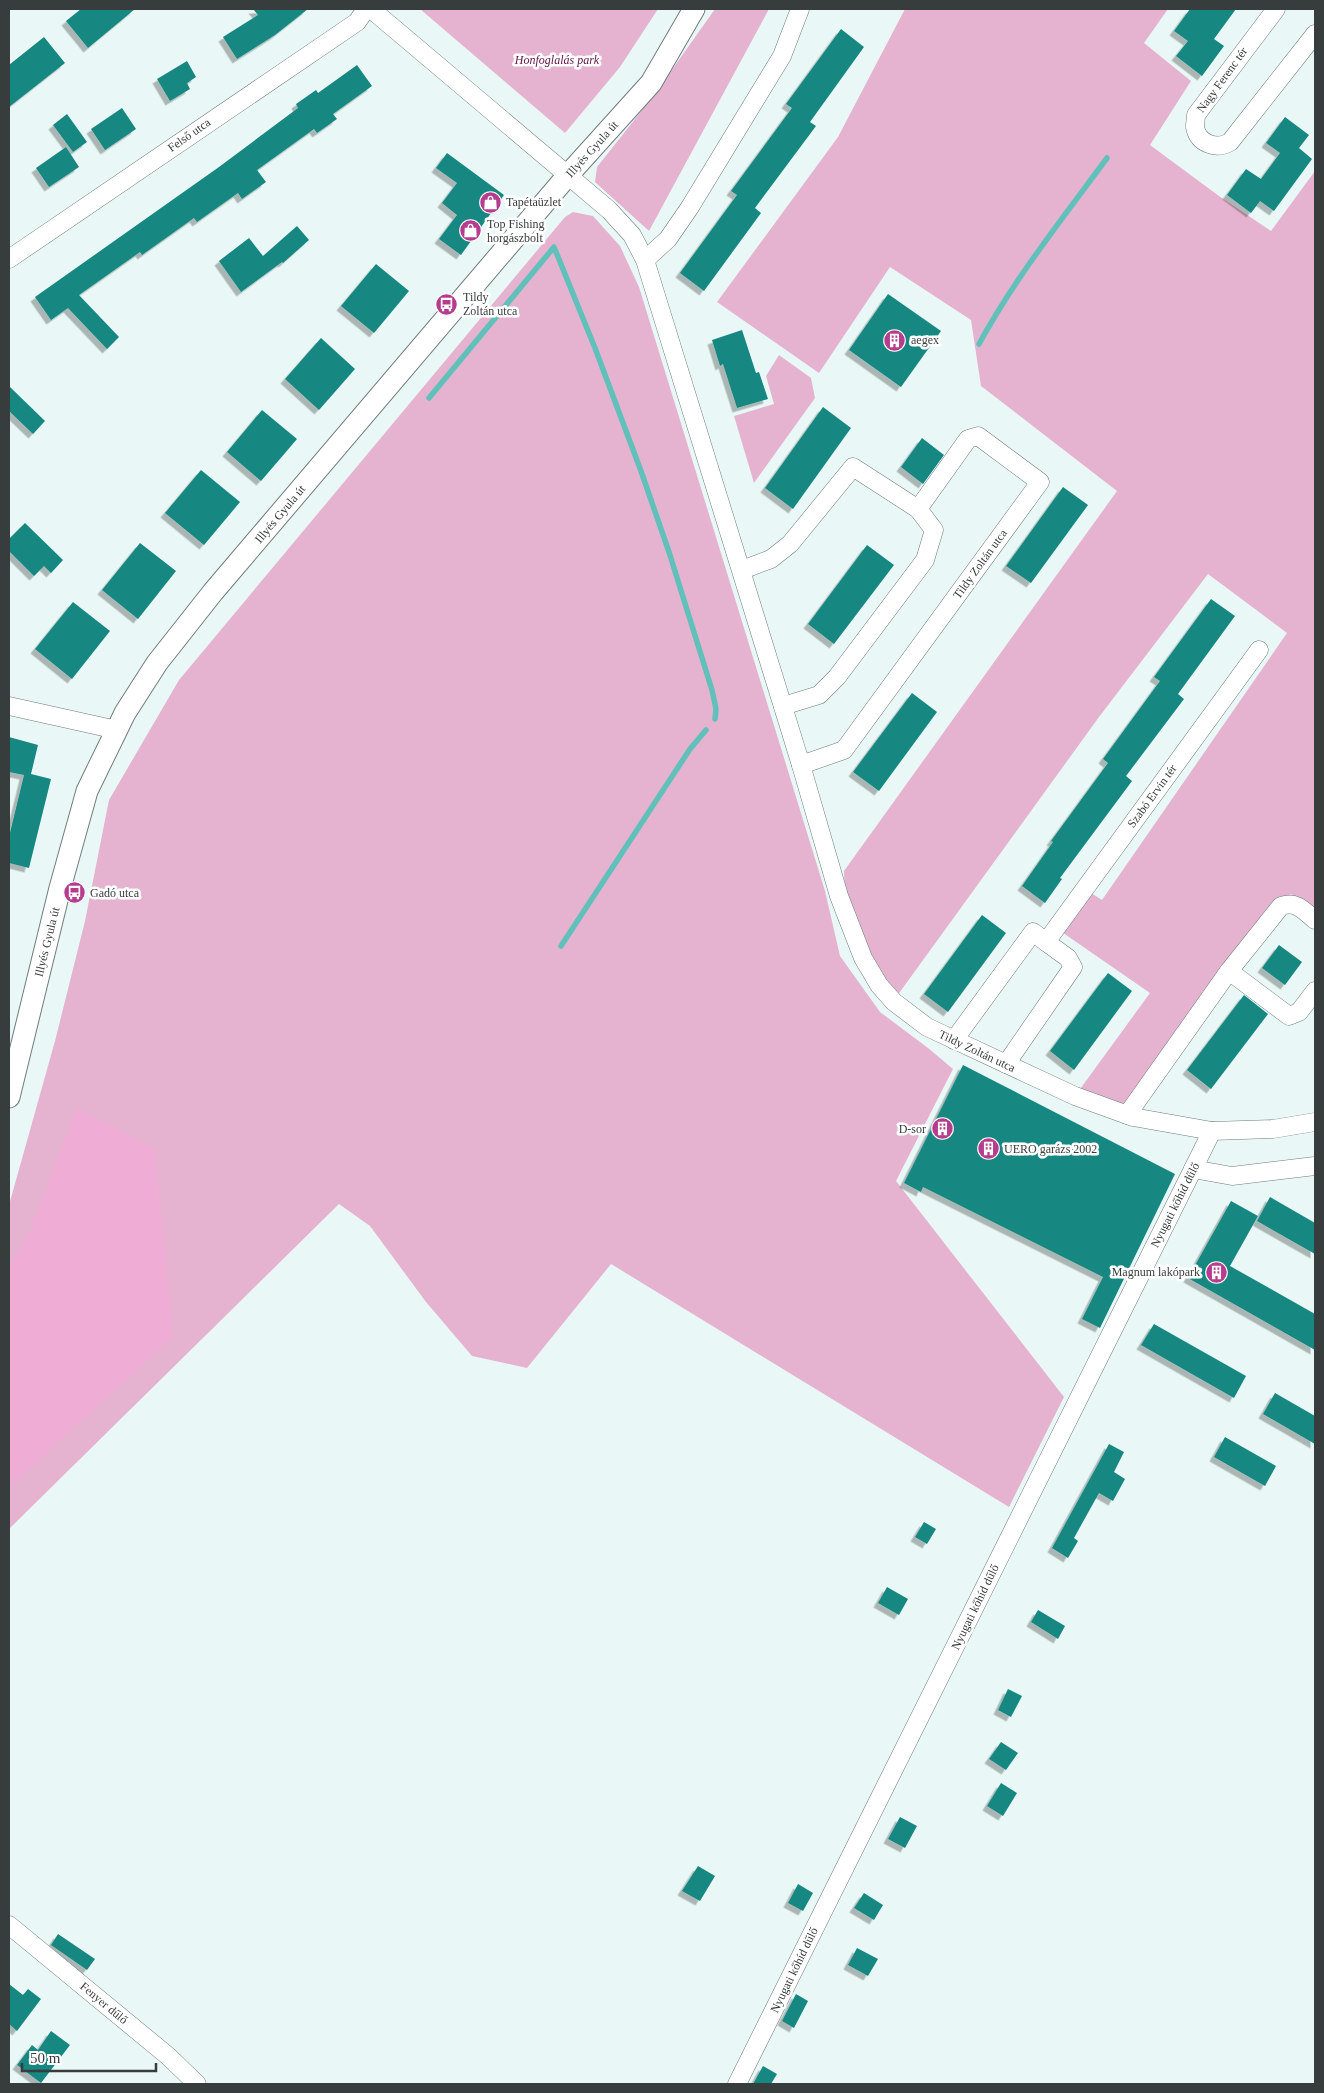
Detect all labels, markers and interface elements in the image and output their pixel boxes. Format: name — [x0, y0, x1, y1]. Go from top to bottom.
street label: Nagy Ferenc tér — [1194, 45, 1250, 115]
park label: Honfoglalás park — [514, 53, 600, 67]
street label: Felső utca — [165, 115, 214, 155]
street label: Illyés Gyula út — [563, 117, 622, 180]
shop icon: Tapétaüzlet — [478, 190, 502, 214]
place label: Tapétaüzlet — [506, 195, 562, 209]
place label: Top Fishing horgászbolt — [487, 217, 545, 245]
shop icon: Top Fishing horgászbolt — [459, 219, 483, 243]
place label: Tildy Zoltán utca — [463, 290, 518, 318]
bus stop icon: Tildy Zoltán utca — [435, 292, 459, 316]
building icon: aegex — [883, 328, 907, 352]
place label: aegex — [911, 333, 939, 347]
street label: Illyés Gyula út — [252, 482, 309, 546]
street label: Tildy Zoltán utca — [950, 526, 1010, 602]
street label: Szabó Ervin tér — [1124, 762, 1180, 830]
bus stop icon: Gadó utca — [62, 881, 86, 905]
place label: Gadó utca — [90, 886, 140, 900]
street label: Illyés Gyula út — [32, 905, 63, 978]
street label: Tildy Zoltán utca — [936, 1027, 1018, 1075]
building icon: D-sor — [930, 1117, 954, 1141]
place label: D-sor — [899, 1122, 926, 1136]
building icon: UERO garázs 2002 — [976, 1137, 1000, 1161]
place label: UERO garázs 2002 — [1004, 1142, 1097, 1156]
street label: Nyugati kőhíd dűlő — [1148, 1160, 1202, 1250]
building icon: Magnum lakópark — [1204, 1260, 1228, 1284]
place label: Magnum lakópark — [1112, 1265, 1200, 1279]
street label: Nyugati kőhíd dűlő — [948, 1562, 1002, 1652]
street label: Nyugati kőhíd dűlő — [767, 1925, 821, 2015]
street label: Fenyer dűlő — [77, 1979, 131, 2027]
scale bar — [22, 2040, 156, 2072]
text: 50 m — [30, 2050, 61, 2066]

